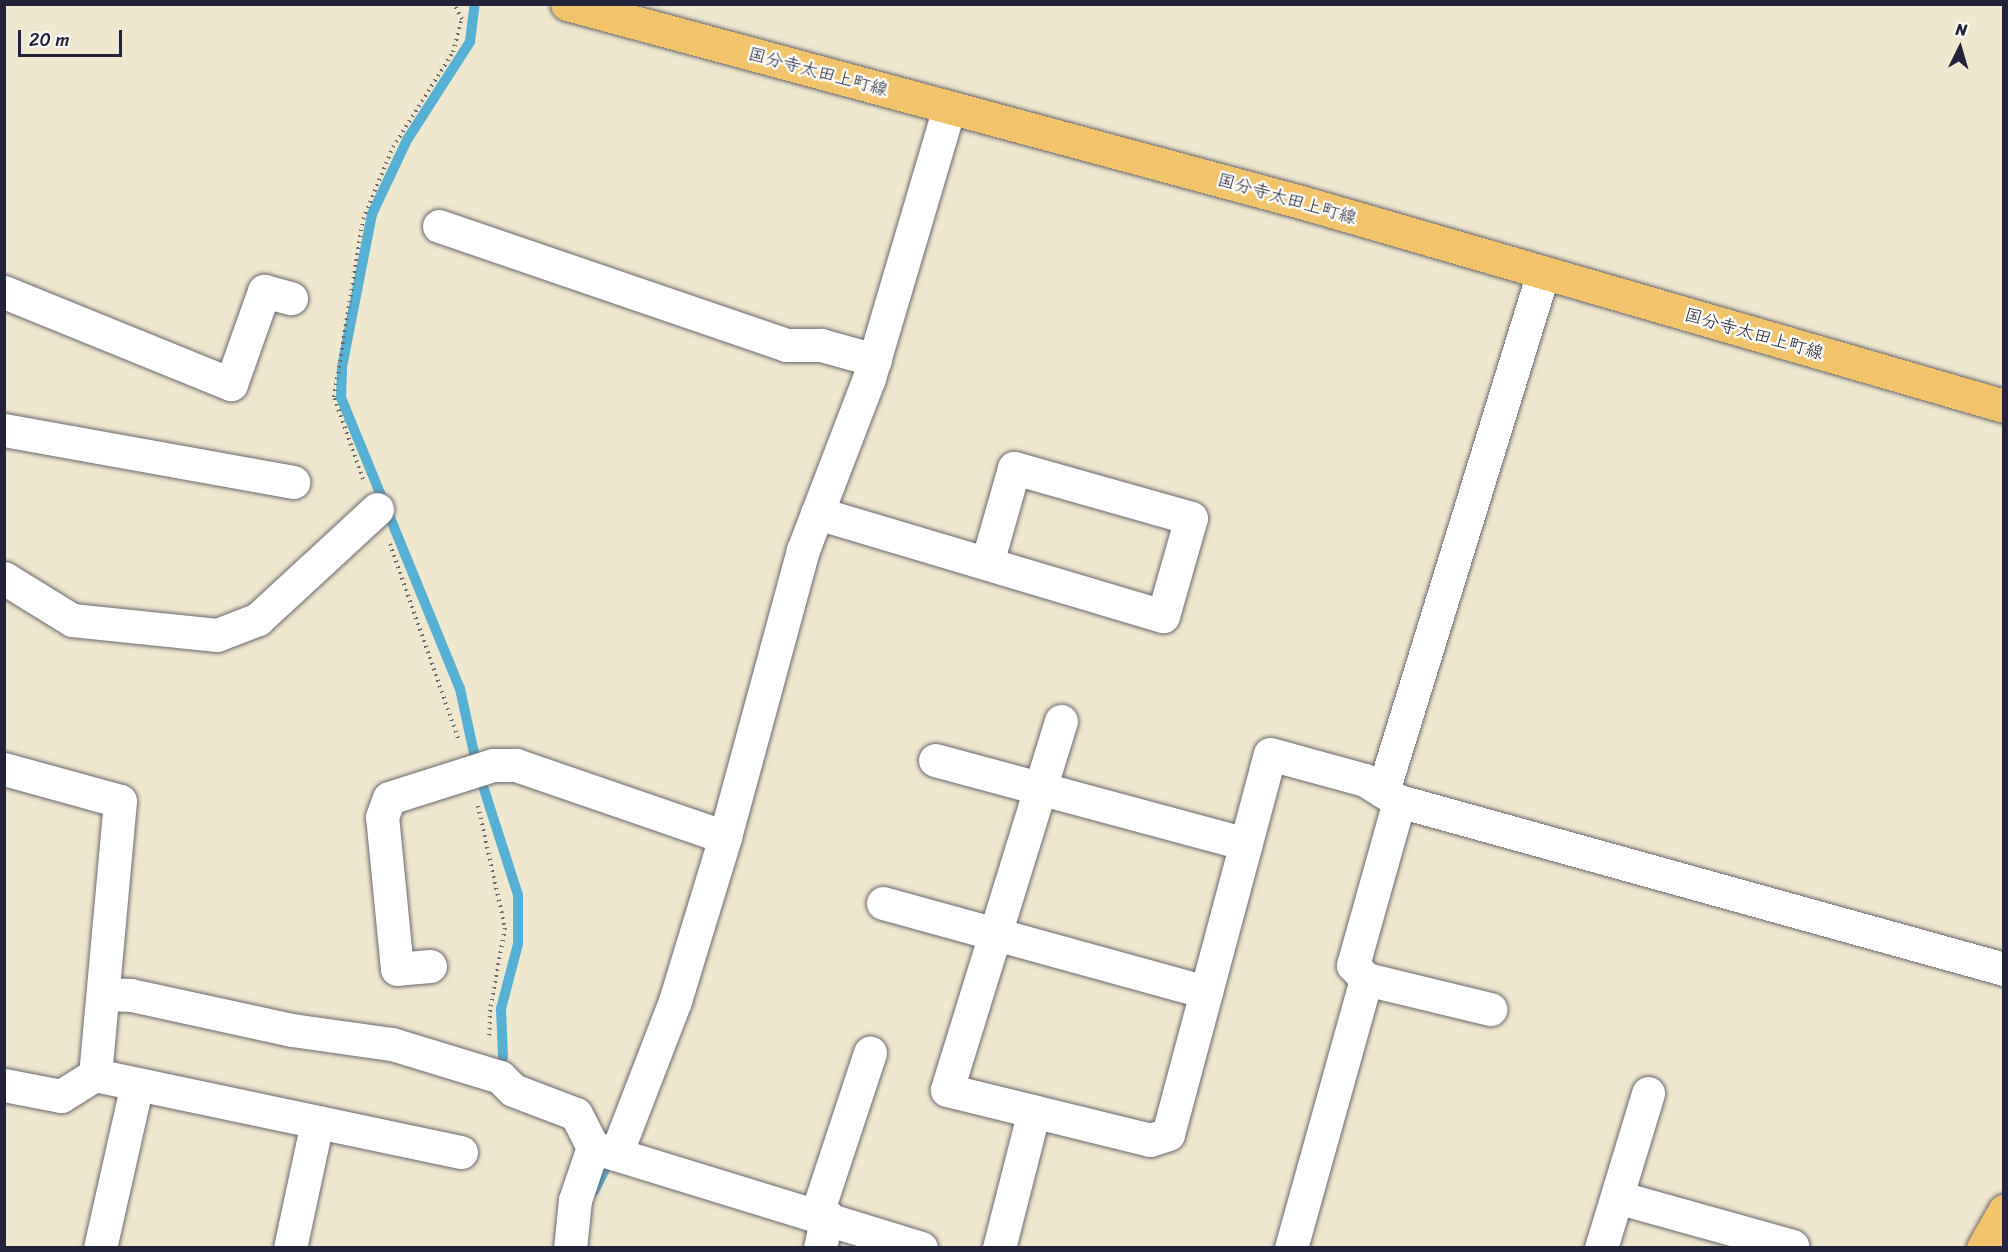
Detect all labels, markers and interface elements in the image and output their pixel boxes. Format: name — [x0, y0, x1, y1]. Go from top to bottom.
text: N — [1955, 15, 1968, 44]
scale bar — [21, 18, 124, 56]
north arrow — [1930, 18, 1990, 78]
text: 20 m — [29, 24, 69, 56]
street label: 国分寺太田上町線 — [746, 43, 890, 101]
street label: 国分寺太田上町線 — [1215, 169, 1359, 229]
street label: 国分寺太田上町線 — [1682, 304, 1826, 364]

